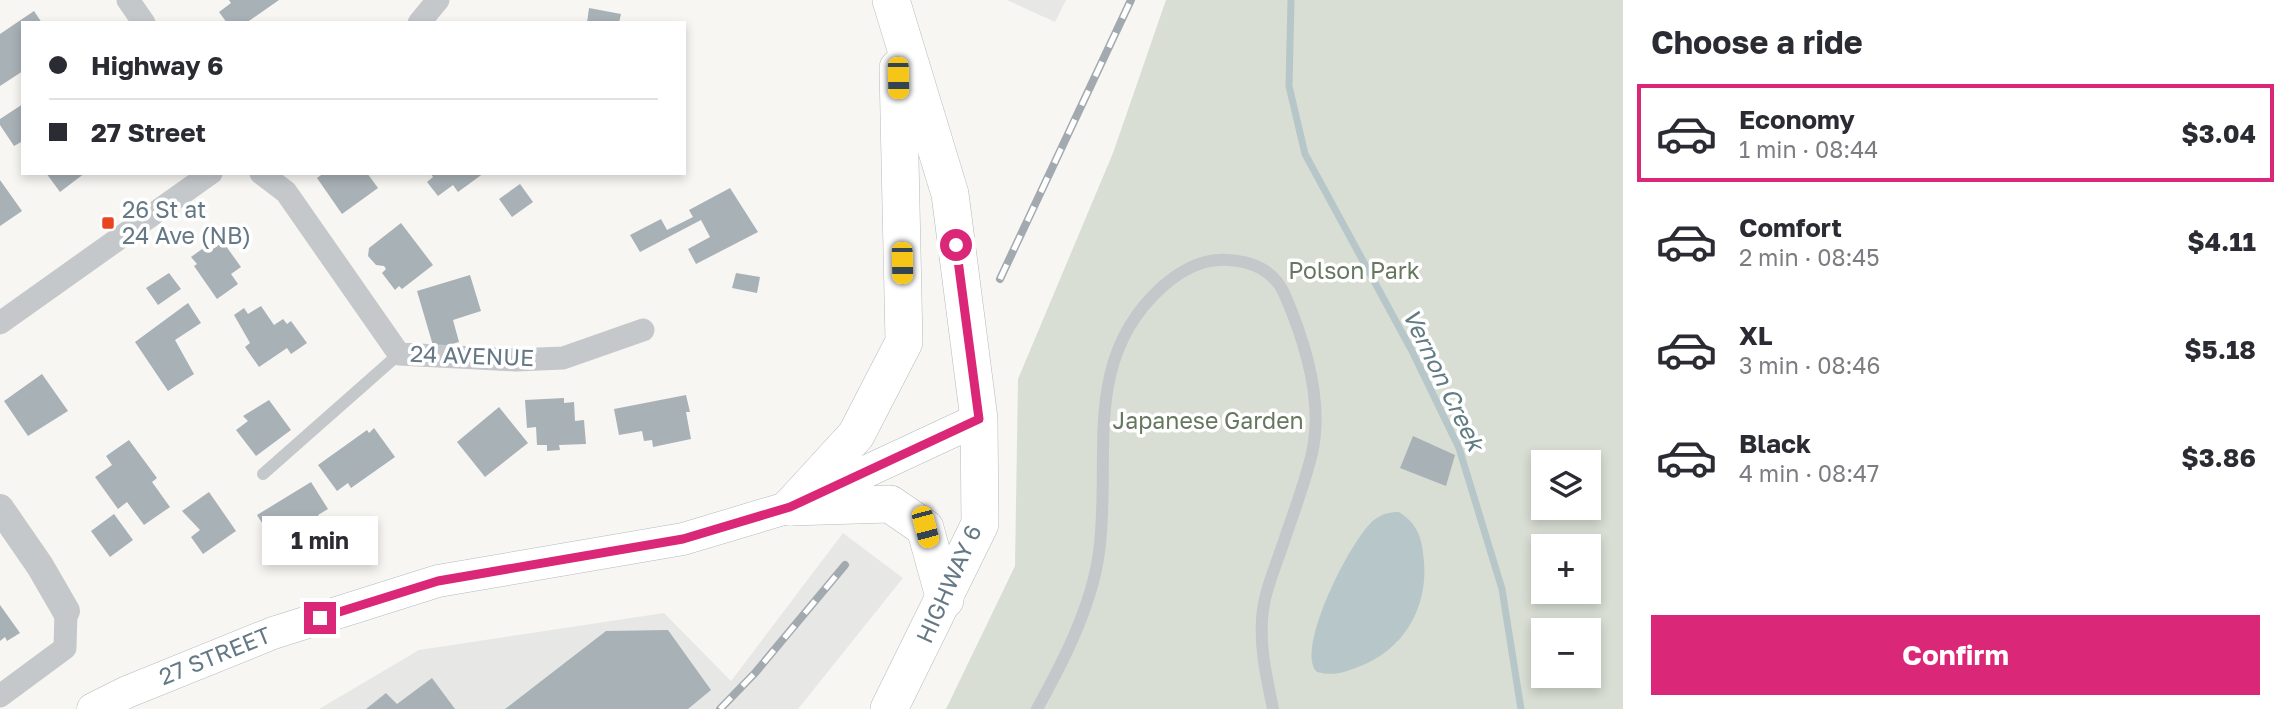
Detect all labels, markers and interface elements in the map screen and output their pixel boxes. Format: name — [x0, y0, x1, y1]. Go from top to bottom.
text: Choose a ride — [1651, 23, 1863, 61]
text: Highway 6 — [91, 50, 224, 81]
car — [888, 57, 909, 99]
icon: car — [1655, 102, 1718, 165]
text: Economy — [1739, 104, 1855, 135]
text: 27 Street — [91, 117, 206, 148]
text: $3.04 — [2181, 118, 2256, 149]
text: 1 min · 08:44 — [1739, 135, 1878, 163]
place label: 26 St at 24 Ave (NB) — [122, 195, 251, 249]
icon: car — [1655, 210, 1718, 273]
text: Comfort — [1739, 212, 1842, 243]
marker: 26 St at 24 Ave (NB) — [100, 215, 116, 231]
text: $4.11 — [2187, 226, 2256, 257]
route start — [940, 229, 972, 261]
car — [892, 242, 913, 284]
text: 2 min · 08:45 — [1739, 243, 1880, 271]
park label: Polson Park — [1288, 256, 1420, 284]
water label: Vernon Creek — [1397, 303, 1492, 457]
icon: car — [1655, 318, 1718, 381]
text: XL — [1739, 320, 1773, 351]
text: $5.18 — [2184, 334, 2256, 365]
street label: 24 AVENUE — [409, 339, 535, 371]
text: 3 min · 08:46 — [1739, 351, 1880, 379]
park label: Japanese Garden — [1112, 406, 1304, 434]
icon: car — [1655, 426, 1718, 489]
text: Black — [1739, 428, 1811, 459]
text: $3.86 — [2181, 442, 2256, 473]
map controls — [1531, 450, 1601, 688]
button: layers — [1531, 450, 1601, 520]
text: 4 min · 08:47 — [1739, 459, 1879, 487]
car — [910, 504, 941, 550]
callout: 1 min — [262, 516, 378, 566]
street label: HIGHWAY 6 — [910, 520, 987, 647]
text: 1 min — [291, 526, 349, 554]
button: + — [1531, 534, 1601, 604]
route end — [304, 602, 336, 634]
button: Confirm — [1651, 615, 2260, 695]
button: − — [1531, 618, 1601, 688]
street label: 27 STREET — [155, 620, 275, 690]

